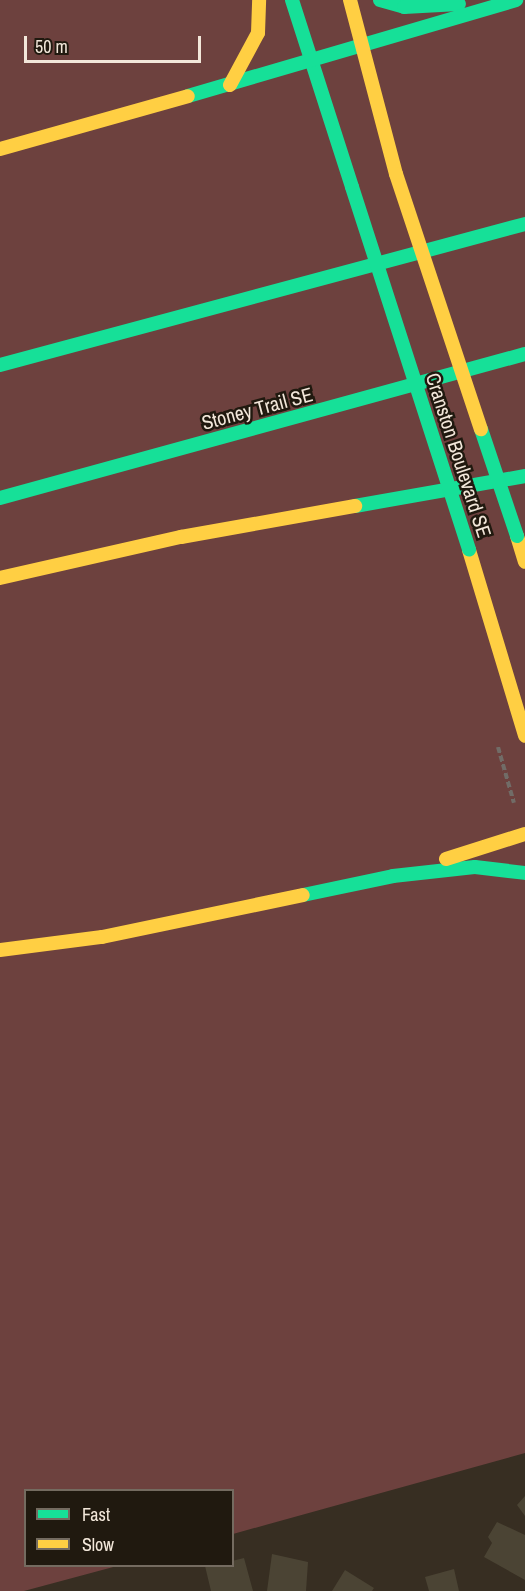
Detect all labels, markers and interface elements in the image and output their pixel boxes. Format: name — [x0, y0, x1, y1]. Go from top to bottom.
scale bar — [27, 24, 204, 62]
text: 50 m — [35, 34, 68, 59]
street label: Cranston Boulevard SE — [421, 370, 497, 540]
street label: Stoney Trail SE — [199, 382, 315, 434]
legend — [24, 1489, 234, 1567]
text: Fast — [82, 1502, 110, 1527]
text: Slow — [82, 1532, 114, 1557]

